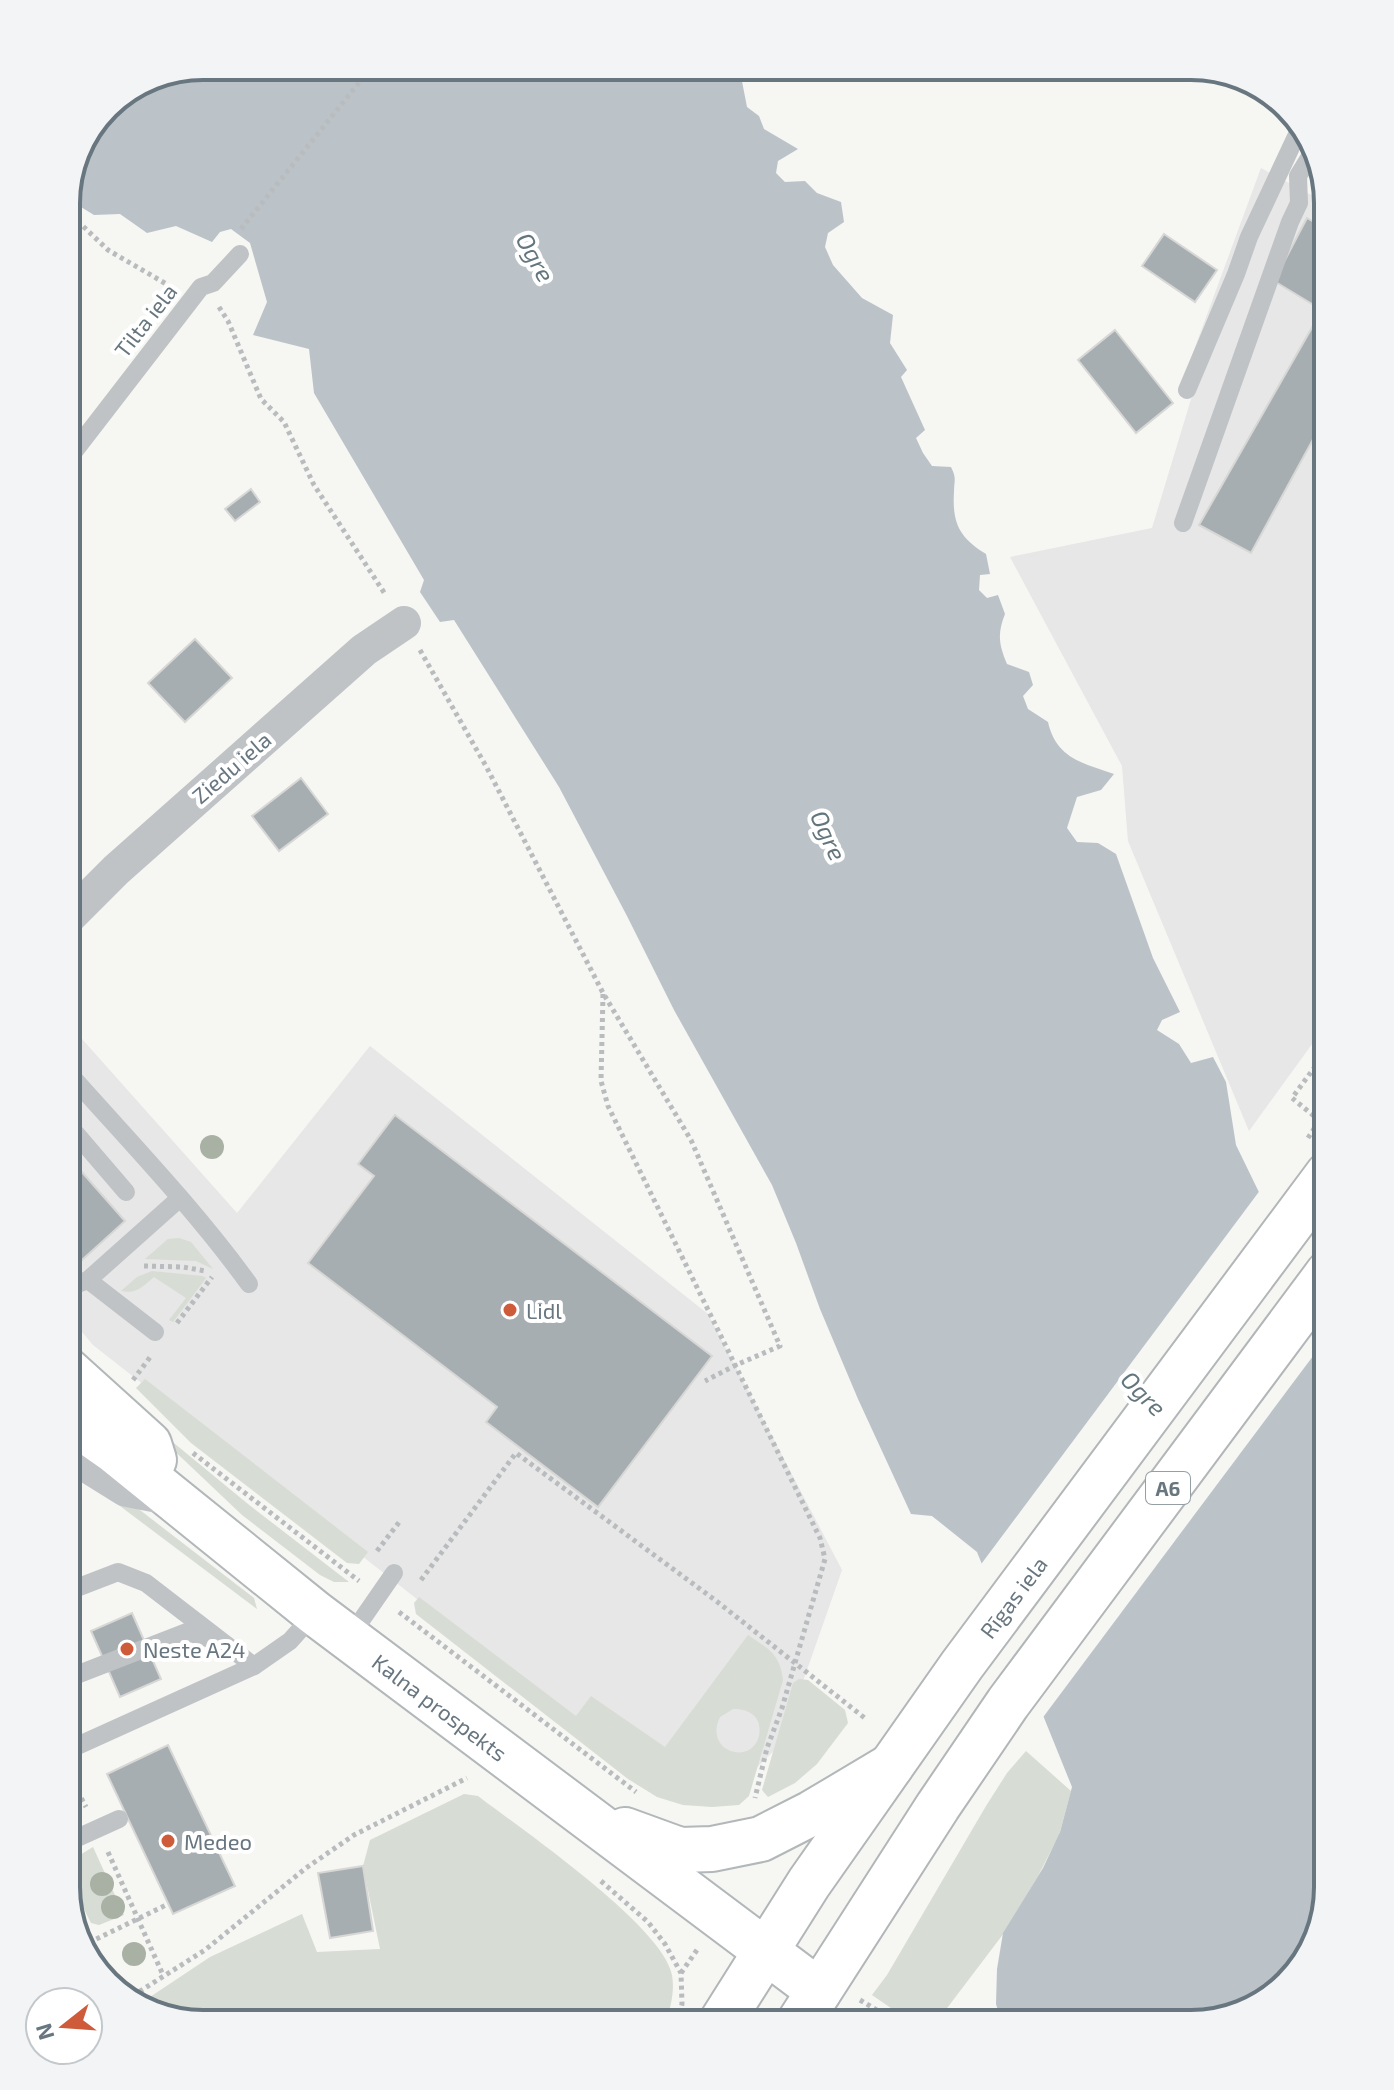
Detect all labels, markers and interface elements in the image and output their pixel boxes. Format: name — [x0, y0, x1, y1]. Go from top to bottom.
water label: Ogre — [511, 227, 561, 287]
street label: Tilta iela — [108, 278, 182, 362]
street label: Ziedu iela — [186, 726, 276, 808]
water label: Ogre — [805, 805, 853, 865]
place label: Lidl — [526, 1297, 562, 1323]
marker: Lidl — [501, 1301, 519, 1319]
water label: Ogre — [1115, 1364, 1173, 1422]
road number: A6 — [1146, 1472, 1190, 1504]
street label: Rīgas iela — [974, 1551, 1052, 1643]
place label: Neste A24 — [143, 1636, 246, 1662]
marker: Neste A24 — [118, 1640, 136, 1658]
street label: Kalna prospekts — [368, 1648, 512, 1766]
place label: Medeo — [184, 1828, 252, 1854]
marker: Medeo — [159, 1832, 177, 1850]
north arrow — [24, 1986, 104, 2066]
text: N — [29, 2021, 59, 2044]

